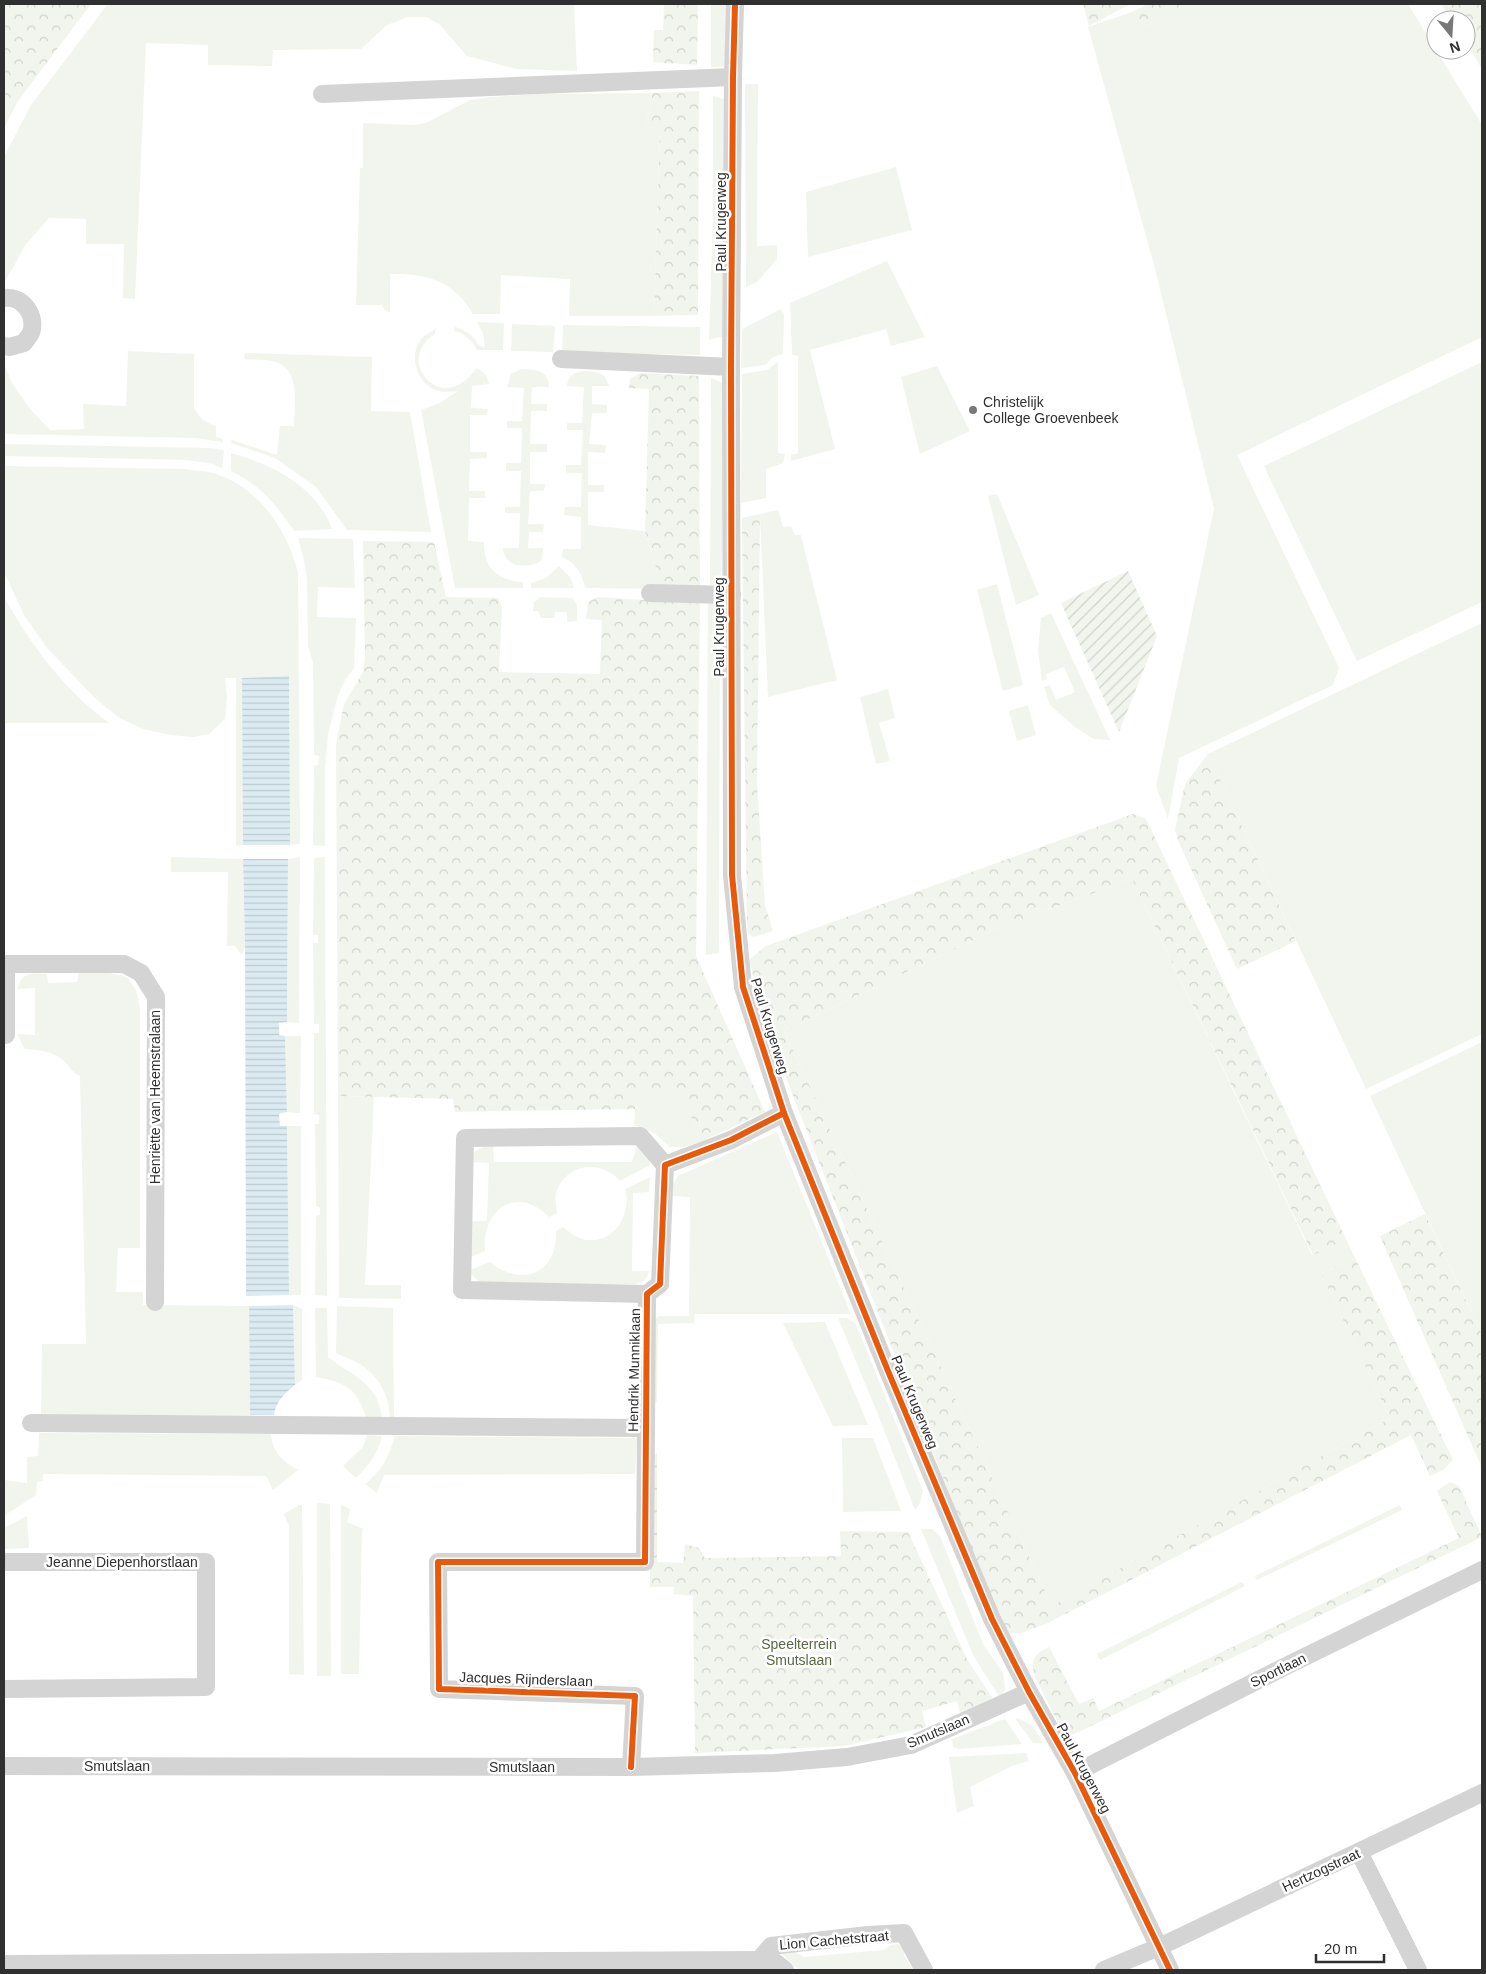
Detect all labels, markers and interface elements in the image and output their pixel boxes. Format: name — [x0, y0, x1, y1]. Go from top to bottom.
north arrow — [1426, 10, 1476, 60]
text: N — [1448, 38, 1462, 57]
street label: Paul Krugerweg — [713, 172, 729, 272]
place label: Christelijk College Groevenbeek — [983, 394, 1119, 426]
marker: Christelijk College Groevenbeek — [967, 404, 979, 416]
street label: Paul Krugerweg — [711, 577, 727, 677]
street label: Paul Krugerweg — [748, 976, 792, 1076]
street label: Henriëtte van Heemstralaan — [147, 1010, 163, 1184]
street label: Hendrik Munniklaan — [625, 1308, 643, 1432]
street label: Paul Krugerweg — [888, 1353, 942, 1451]
street label: Jeanne Diepenhorstlaan — [46, 1554, 198, 1570]
park label: Speelterrein Smutslaan — [761, 1636, 837, 1668]
street label: Sportlaan — [1248, 1650, 1308, 1690]
street label: Jacques Rijnderslaan — [459, 1669, 593, 1689]
street label: Smutslaan — [904, 1711, 972, 1751]
street label: Paul Krugerweg — [1054, 1720, 1114, 1816]
street label: Smutslaan — [84, 1758, 150, 1774]
street label: Smutslaan — [489, 1759, 555, 1775]
street label: Hertzogstraat — [1280, 1845, 1363, 1895]
street label: Lion Cachetstraat — [779, 1927, 889, 1953]
scale bar — [1316, 1932, 1384, 1964]
text: 20 m — [1324, 1940, 1357, 1957]

